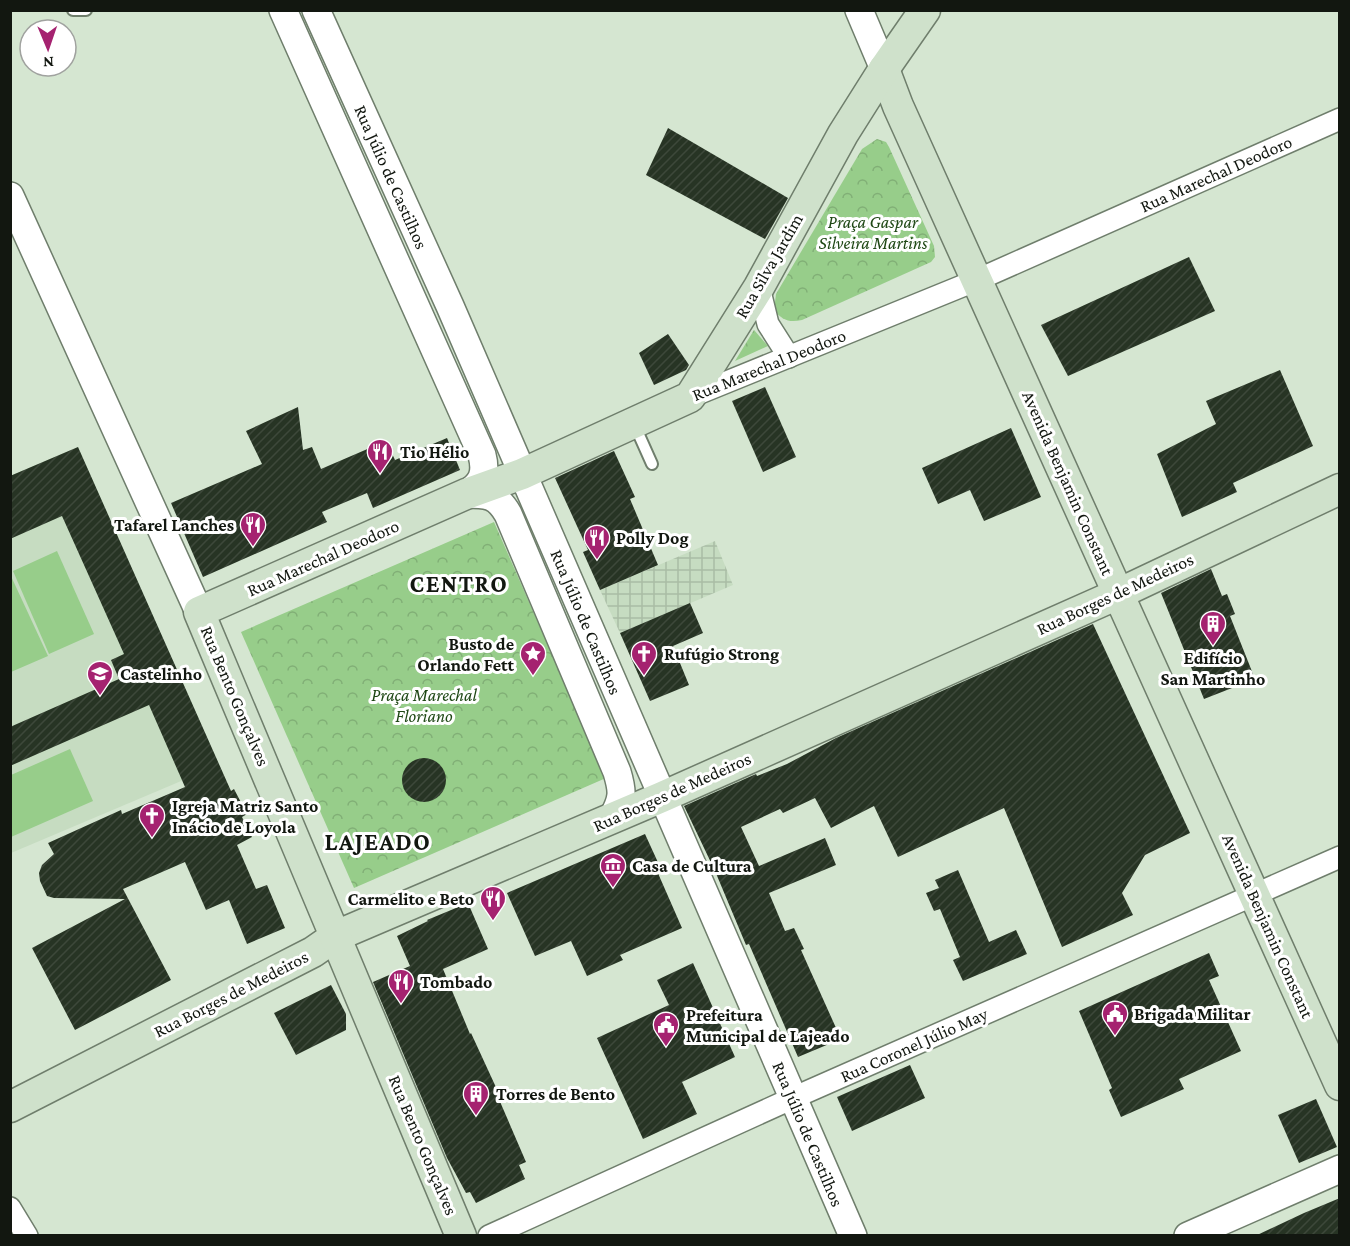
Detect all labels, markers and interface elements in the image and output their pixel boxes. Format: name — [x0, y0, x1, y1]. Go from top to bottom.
north arrow — [18, 18, 78, 78]
text: N — [43, 54, 54, 71]
street label: Rua Júlio de Castilhos — [350, 102, 432, 252]
street label: Rua Marechal Deodoro — [1137, 132, 1295, 216]
street label: Rua Silva Jardim — [731, 210, 807, 322]
park label: Praça Gaspar Silveira Martins — [818, 212, 928, 253]
street label: Rua Marechal Deodoro — [689, 325, 849, 405]
street label: Avenida Benjamin Constant — [1017, 388, 1118, 580]
restaurant icon: Tio Hélio — [365, 437, 395, 475]
place label: Tio Hélio — [400, 442, 469, 462]
restaurant icon: Tafarel Lanches — [238, 510, 268, 548]
place label: Tafarel Lanches — [114, 515, 234, 535]
street label: Rua Marechal Deodoro — [244, 516, 402, 600]
restaurant icon: Polly Dog — [582, 523, 612, 561]
place label: Polly Dog — [616, 528, 689, 548]
street label: Rua Júlio de Castilhos — [546, 547, 626, 697]
street label: Rua Borges de Medeiros — [1033, 549, 1197, 639]
district label: CENTRO — [410, 570, 508, 597]
building icon: Edifício San Martinho — [1198, 609, 1228, 647]
street label: Rua Bento Gonçalves — [196, 623, 274, 769]
place label: Busto de Orlando Fett — [417, 634, 515, 675]
place icon: Busto de Orlando Fett — [518, 639, 548, 677]
church icon: Rufúgio Strong — [629, 639, 659, 677]
place label: Rufúgio Strong — [664, 644, 779, 664]
place label: Edifício San Martinho — [1161, 648, 1265, 689]
school or university icon: Castelinho — [85, 659, 115, 697]
place label: Castelinho — [120, 664, 202, 684]
park label: Praça Marechal Floriano — [371, 685, 477, 726]
street label: Rua Borges de Medeiros — [590, 748, 754, 836]
place label: Igreja Matriz Santo Inácio de Loyola — [172, 796, 318, 837]
church icon: Igreja Matriz Santo Inácio de Loyola — [137, 801, 167, 839]
district label: LAJEADO — [325, 828, 431, 855]
street label: Avenida Benjamin Constant — [1217, 831, 1318, 1023]
museum icon: Casa de Cultura — [598, 851, 628, 889]
place label: Casa de Cultura — [632, 856, 752, 876]
restaurant icon: Carmelito e Beto — [478, 884, 508, 922]
place label: Carmelito e Beto — [348, 889, 474, 909]
street label: Rua Borges de Medeiros — [150, 946, 312, 1042]
restaurant icon: Tombado — [386, 967, 416, 1005]
place label: Tombado — [420, 972, 492, 992]
public building icon: Brigada Militar — [1100, 999, 1130, 1037]
street label: Rua Coronel Júlio May — [837, 1003, 991, 1087]
place label: Brigada Militar — [1134, 1004, 1251, 1024]
place label: Prefeitura Municipal de Lajeado — [686, 1005, 850, 1047]
public building icon: Prefeitura Municipal de Lajeado — [651, 1010, 681, 1048]
street label: Rua Júlio de Castilhos — [768, 1059, 848, 1209]
street label: Rua Bento Gonçalves — [384, 1072, 462, 1218]
building icon: Torres de Bento — [461, 1079, 491, 1117]
place label: Torres de Bento — [496, 1084, 615, 1104]

